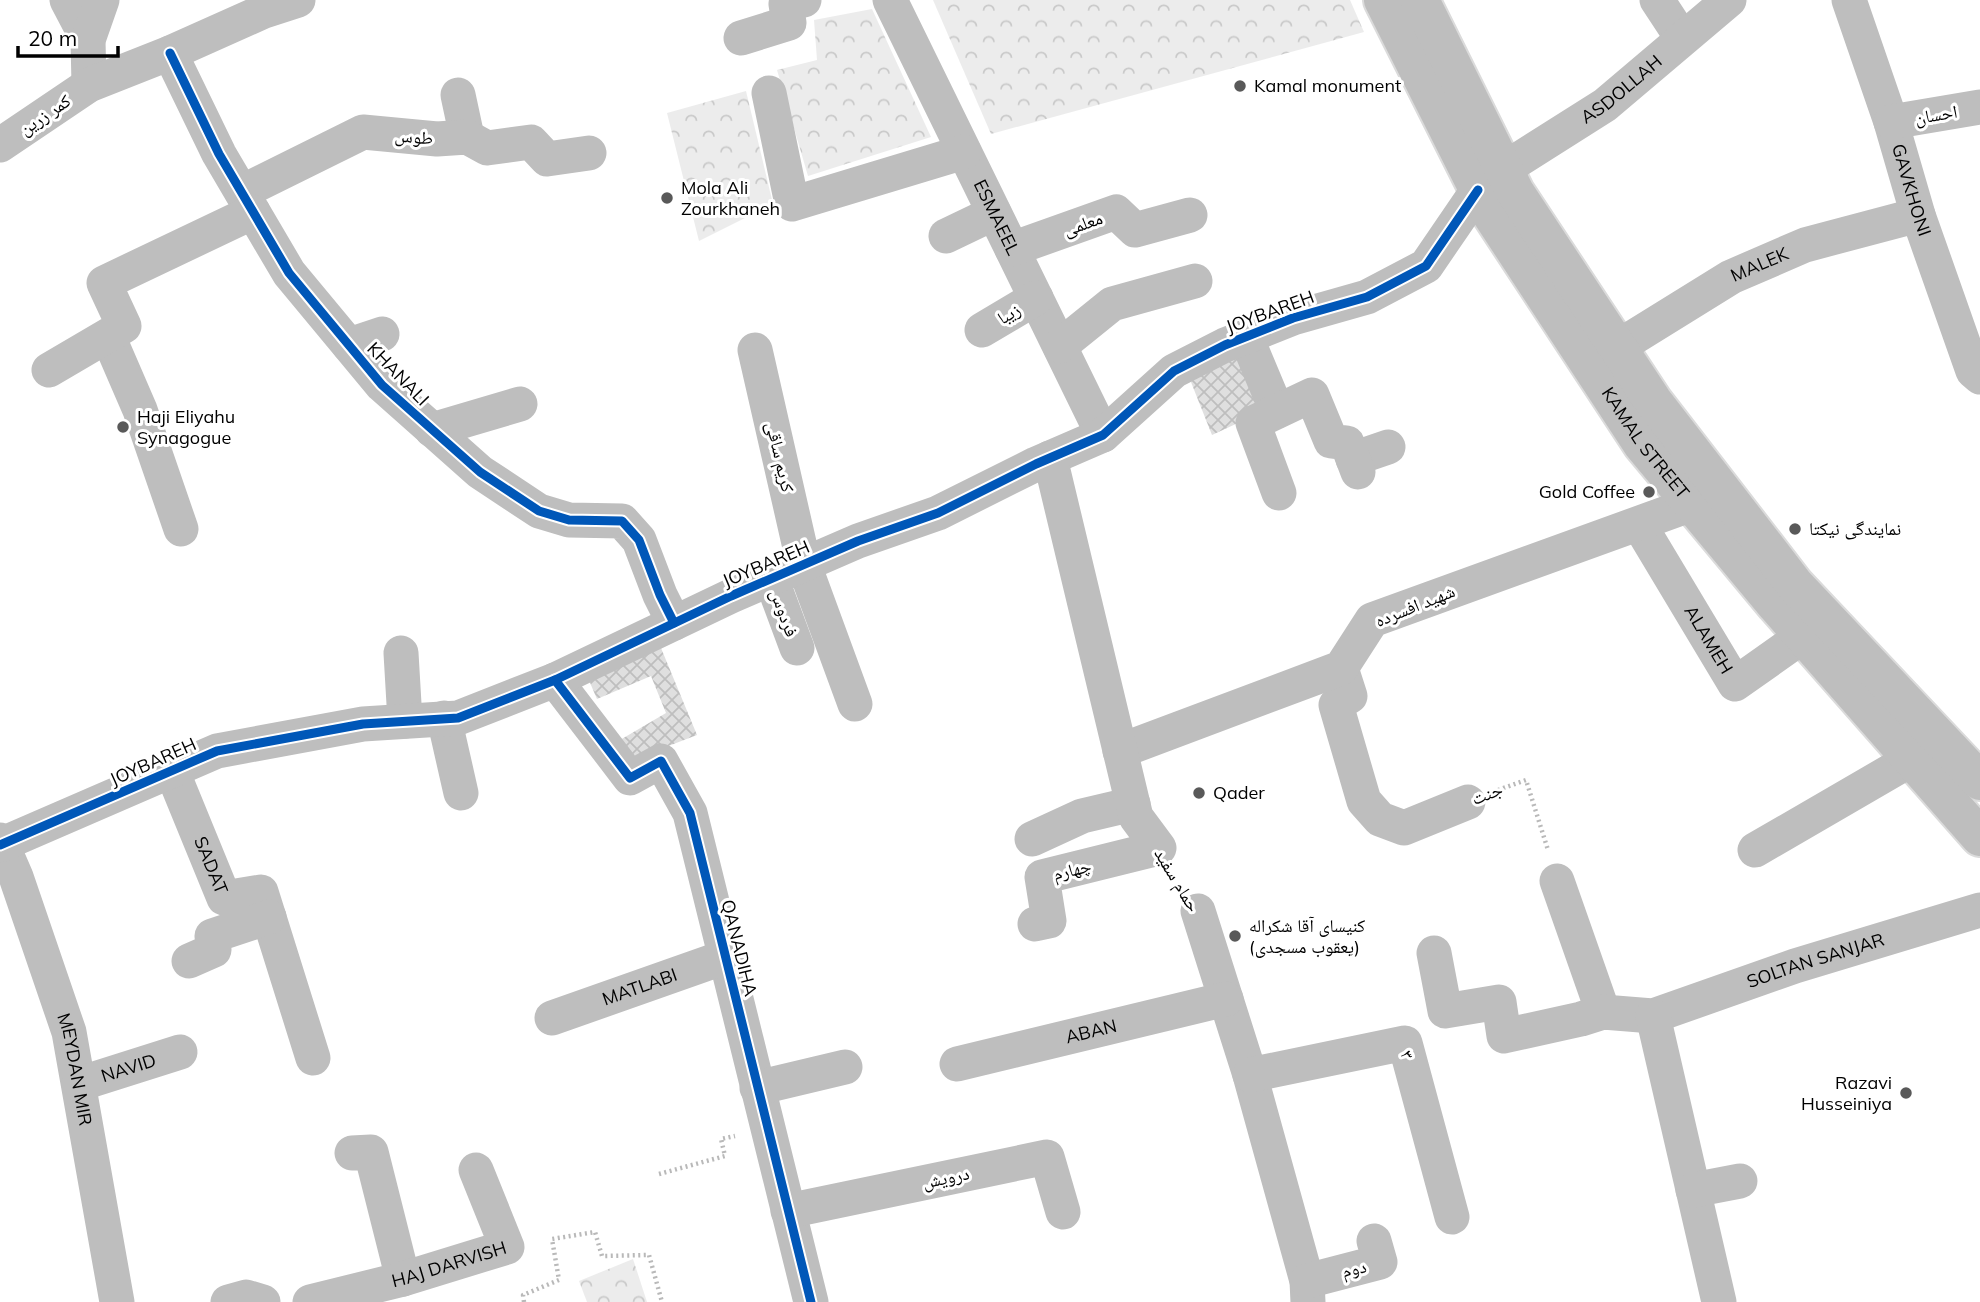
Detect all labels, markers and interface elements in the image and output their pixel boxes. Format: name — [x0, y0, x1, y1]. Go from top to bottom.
scale bar — [18, 14, 117, 58]
text: 20 m — [28, 25, 77, 51]
street label: ASDOLLAH — [1576, 50, 1667, 129]
place label: Kamal monument — [1254, 74, 1401, 97]
marker: Kamal monument — [1232, 78, 1248, 94]
street label: کمر زرین — [14, 89, 75, 140]
street label: احسان — [1913, 99, 1959, 130]
street label: طوس — [394, 123, 434, 150]
street label: GAVKHONI — [1887, 141, 1937, 239]
place label: Mola Ali Zourkhaneh — [681, 176, 780, 220]
street label: ESMAEEL — [969, 176, 1025, 259]
marker: Mola Ali Zourkhaneh — [659, 190, 675, 206]
street label: معلمی — [1060, 206, 1105, 241]
street label: MALEK — [1727, 241, 1792, 287]
street label: JOYBAREH — [1222, 285, 1317, 338]
street label: زیبا — [993, 298, 1025, 329]
street label: KHANALI — [362, 337, 434, 410]
street label: KAMAL STREET — [1597, 383, 1695, 503]
place label: Haji Eliyahu Synagogue — [137, 405, 235, 449]
marker: Haji Eliyahu Synagogue — [115, 419, 131, 435]
street label: کریم ساقی — [760, 419, 800, 495]
place label: Gold Coffee — [1539, 480, 1635, 503]
marker: Gold Coffee — [1641, 484, 1657, 500]
place label: نمایندگی نیکتا — [1809, 517, 1901, 540]
marker: نمایندگی نیکتا — [1787, 521, 1803, 537]
street label: JOYBAREH — [719, 535, 813, 592]
street label: شهید افسرده — [1371, 579, 1458, 632]
street label: فردوس — [765, 586, 804, 640]
street label: ALAMEH — [1680, 601, 1738, 678]
street label: JOYBAREH — [106, 732, 200, 791]
street label: جنت — [1468, 777, 1506, 810]
place label: Qader — [1213, 781, 1265, 804]
marker: Qader — [1191, 785, 1207, 801]
street label: SADAT — [189, 833, 233, 898]
street label: حمام سفید — [1148, 843, 1206, 917]
street label: چهارم — [1050, 854, 1094, 886]
street label: QANADIHA — [716, 897, 763, 999]
place label: کنیسای آقا شکراله (یعقوب مسجدی) — [1249, 914, 1366, 958]
marker: کنیسای آقا شکراله (یعقوب مسجدی) — [1227, 928, 1243, 944]
street label: SOLTAN SANJAR — [1744, 928, 1887, 993]
street label: MATLABI — [599, 963, 680, 1010]
street label: MEYDAN MIR — [52, 1010, 97, 1128]
street label: ABAN — [1063, 1014, 1119, 1048]
street label: ۳ — [1395, 1047, 1420, 1063]
street label: NAVID — [98, 1048, 159, 1087]
place label: Razavi Husseiniya — [1801, 1071, 1892, 1115]
marker: Razavi Husseiniya — [1898, 1085, 1914, 1101]
street label: درویش — [920, 1161, 971, 1194]
street label: HAJ DARVISH — [389, 1236, 509, 1292]
street label: دوم — [1339, 1254, 1369, 1284]

